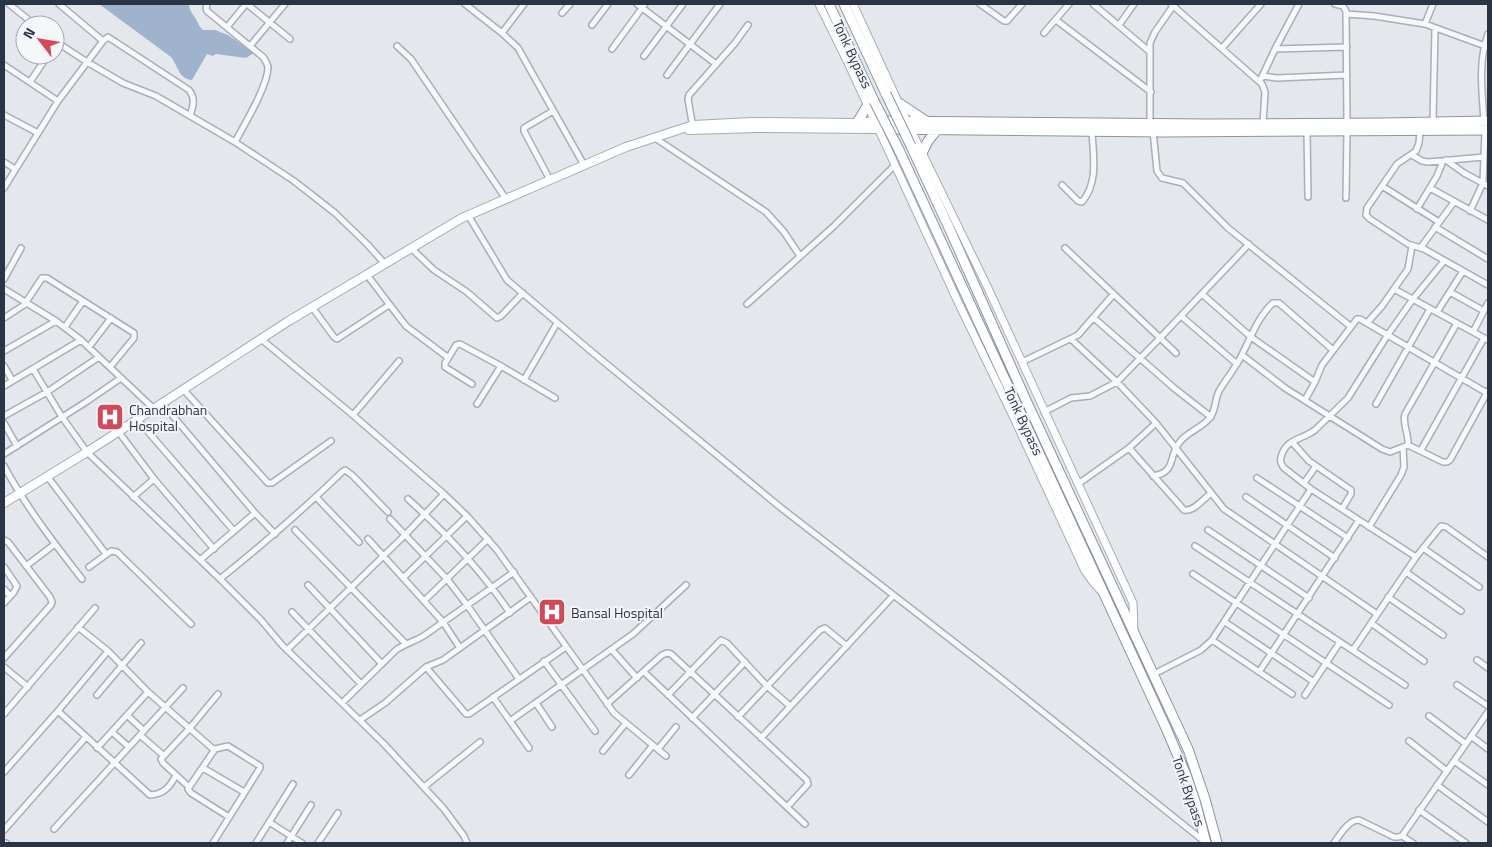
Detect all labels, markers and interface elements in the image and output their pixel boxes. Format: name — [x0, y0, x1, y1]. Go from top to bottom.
north arrow — [15, 15, 65, 65]
street label: Tonk Bypass — [828, 16, 878, 92]
text: N — [17, 23, 40, 43]
street label: Tonk Bypass — [999, 383, 1049, 459]
place label: Chandrabhan Hospital — [129, 399, 207, 436]
hospital icon: Chandrabhan Hospital — [95, 402, 125, 432]
hospital icon: Bansal Hospital — [537, 597, 567, 627]
place label: Bansal Hospital — [571, 602, 663, 623]
street label: Tonk Bypass — [1167, 753, 1211, 829]

